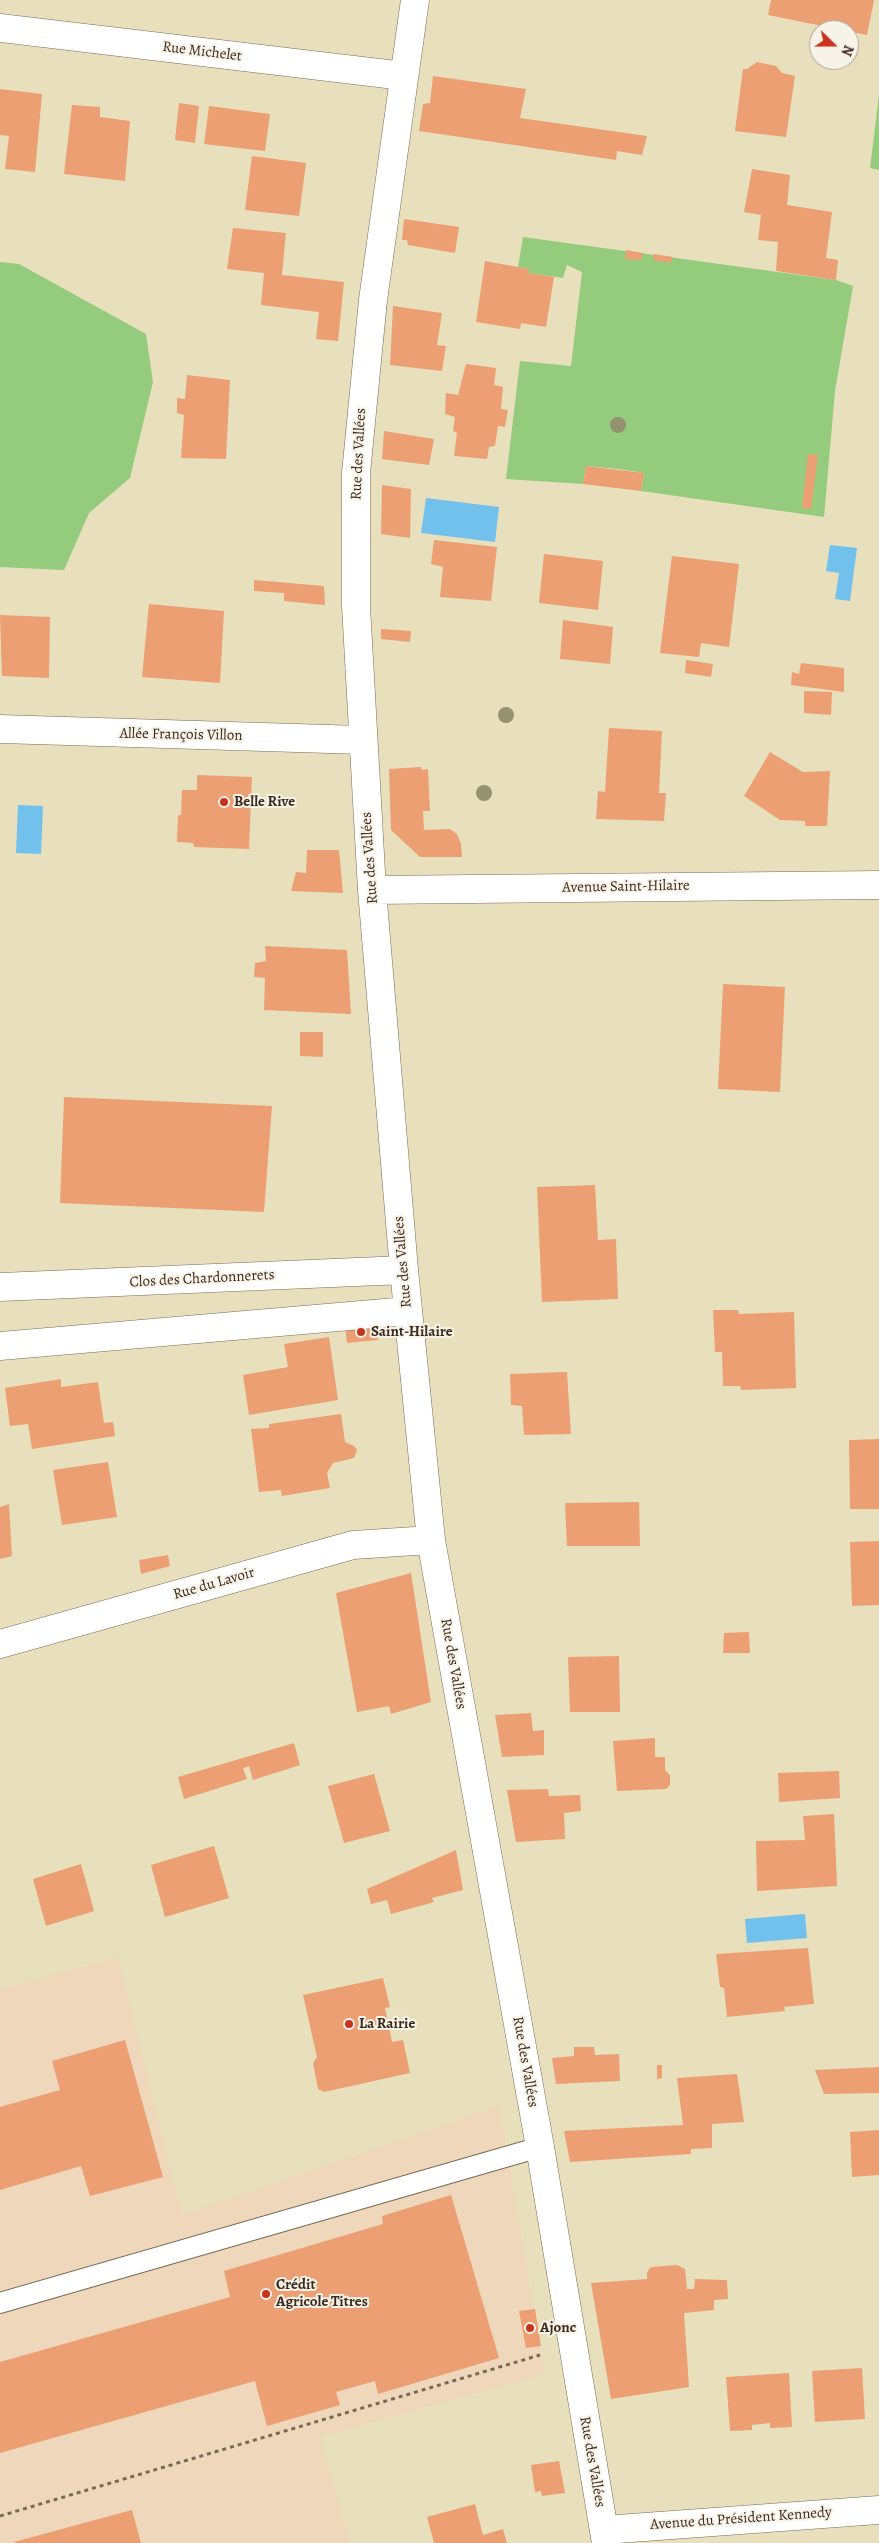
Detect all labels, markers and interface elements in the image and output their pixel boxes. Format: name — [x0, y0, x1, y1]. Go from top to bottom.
north arrow — [809, 20, 859, 70]
street label: Rue Michelet — [161, 38, 243, 66]
text: N — [837, 42, 858, 59]
street label: Rue des Vallées — [348, 408, 370, 500]
street label: Allée François Villon — [119, 725, 243, 745]
place label: Belle Rive — [234, 793, 295, 811]
marker: Belle Rive — [218, 796, 230, 808]
street label: Rue des Vallées — [358, 811, 382, 905]
street label: Avenue Saint-Hilaire — [562, 877, 690, 897]
street label: Rue des Vallées — [390, 1215, 416, 1309]
street label: Clos des Chardonnerets — [129, 1266, 275, 1292]
place label: Saint-Hilaire — [371, 1323, 453, 1341]
marker: Saint-Hilaire — [355, 1326, 367, 1338]
street label: Rue du Lavoir — [171, 1564, 257, 1604]
street label: Rue des Vallées — [436, 1617, 470, 1711]
place label: La Rairie — [359, 2015, 415, 2033]
street label: Rue des Vallées — [508, 2015, 542, 2109]
marker: La Rairie — [343, 2018, 355, 2030]
place label: Crédit Agricole Titres — [276, 2276, 368, 2311]
marker: Crédit Agricole Titres — [260, 2288, 272, 2300]
place label: Ajonc — [540, 2319, 576, 2337]
marker: Ajonc — [524, 2322, 536, 2334]
street label: Rue des Vallées — [575, 2415, 609, 2509]
street label: Avenue du Président Kennedy — [650, 2504, 832, 2534]

